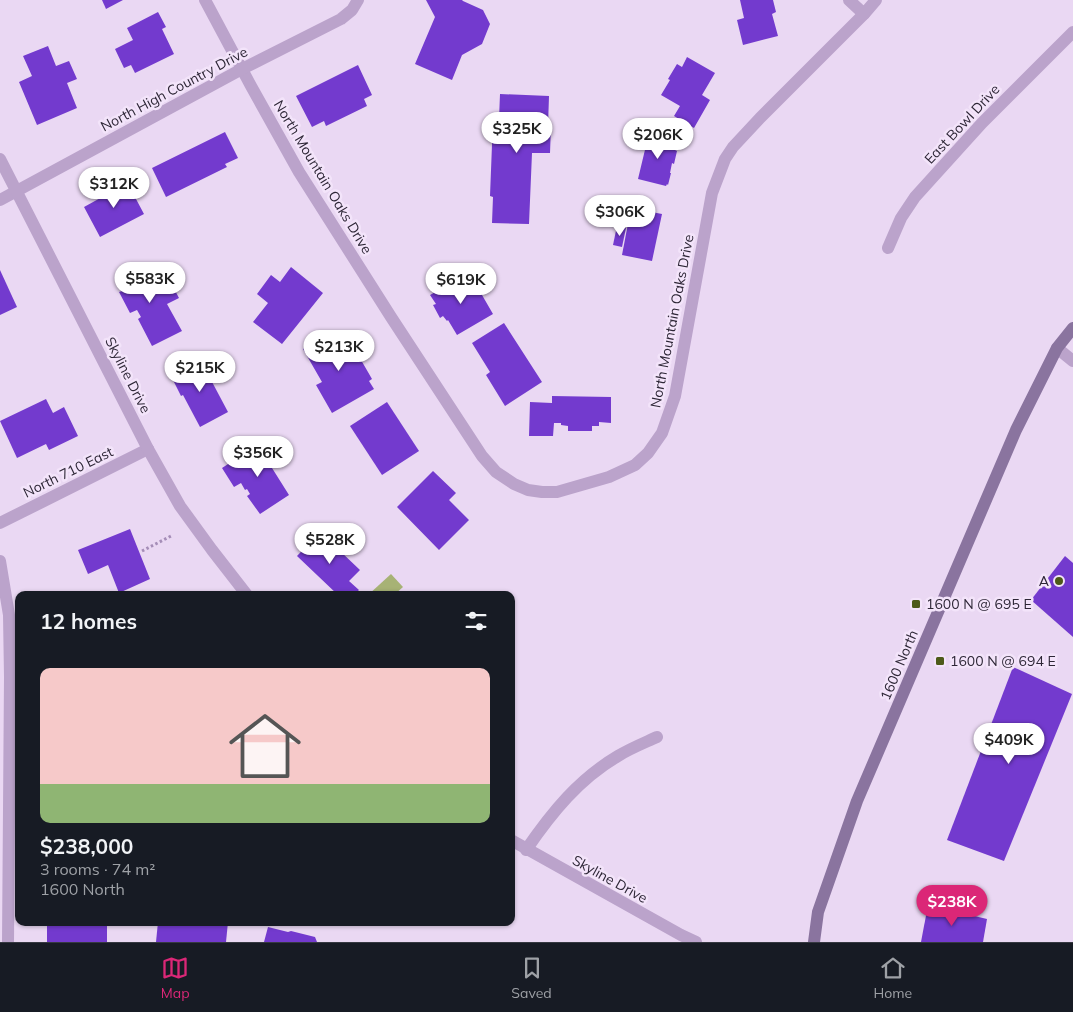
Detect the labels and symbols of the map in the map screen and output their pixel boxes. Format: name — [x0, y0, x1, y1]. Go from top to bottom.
street label: North High Country Drive — [98, 43, 250, 135]
street label: East Bowl Drive — [921, 80, 1003, 168]
street label: North Mountain Oaks Drive — [270, 97, 376, 257]
pin: $325K — [482, 112, 552, 154]
pin: $206K — [623, 118, 693, 160]
pin: $312K — [79, 166, 149, 209]
pin: $306K — [585, 194, 655, 237]
street label: North Mountain Oaks Drive — [646, 233, 698, 409]
pin: $583K — [115, 262, 185, 304]
pin: $619K — [426, 262, 496, 305]
pin: $213K — [304, 330, 374, 372]
street label: Skyline Drive — [101, 334, 155, 416]
pin: $215K — [165, 350, 235, 393]
pin: $356K — [223, 436, 293, 478]
street label: North 710 East — [20, 442, 116, 502]
pin: $528K — [295, 522, 365, 565]
place label: A — [1039, 572, 1050, 590]
marker: A — [1053, 575, 1065, 587]
place label: 1600 N @ 695 E — [926, 595, 1032, 613]
marker: 1600 N @ 695 E — [910, 598, 922, 610]
street label: 1600 North — [876, 627, 922, 703]
place label: 1600 N @ 694 E — [950, 652, 1056, 670]
marker: 1600 N @ 694 E — [934, 655, 946, 667]
pin: $409K — [974, 722, 1044, 765]
street label: Skyline Drive — [569, 851, 651, 907]
pin: $238K — [917, 884, 987, 927]

